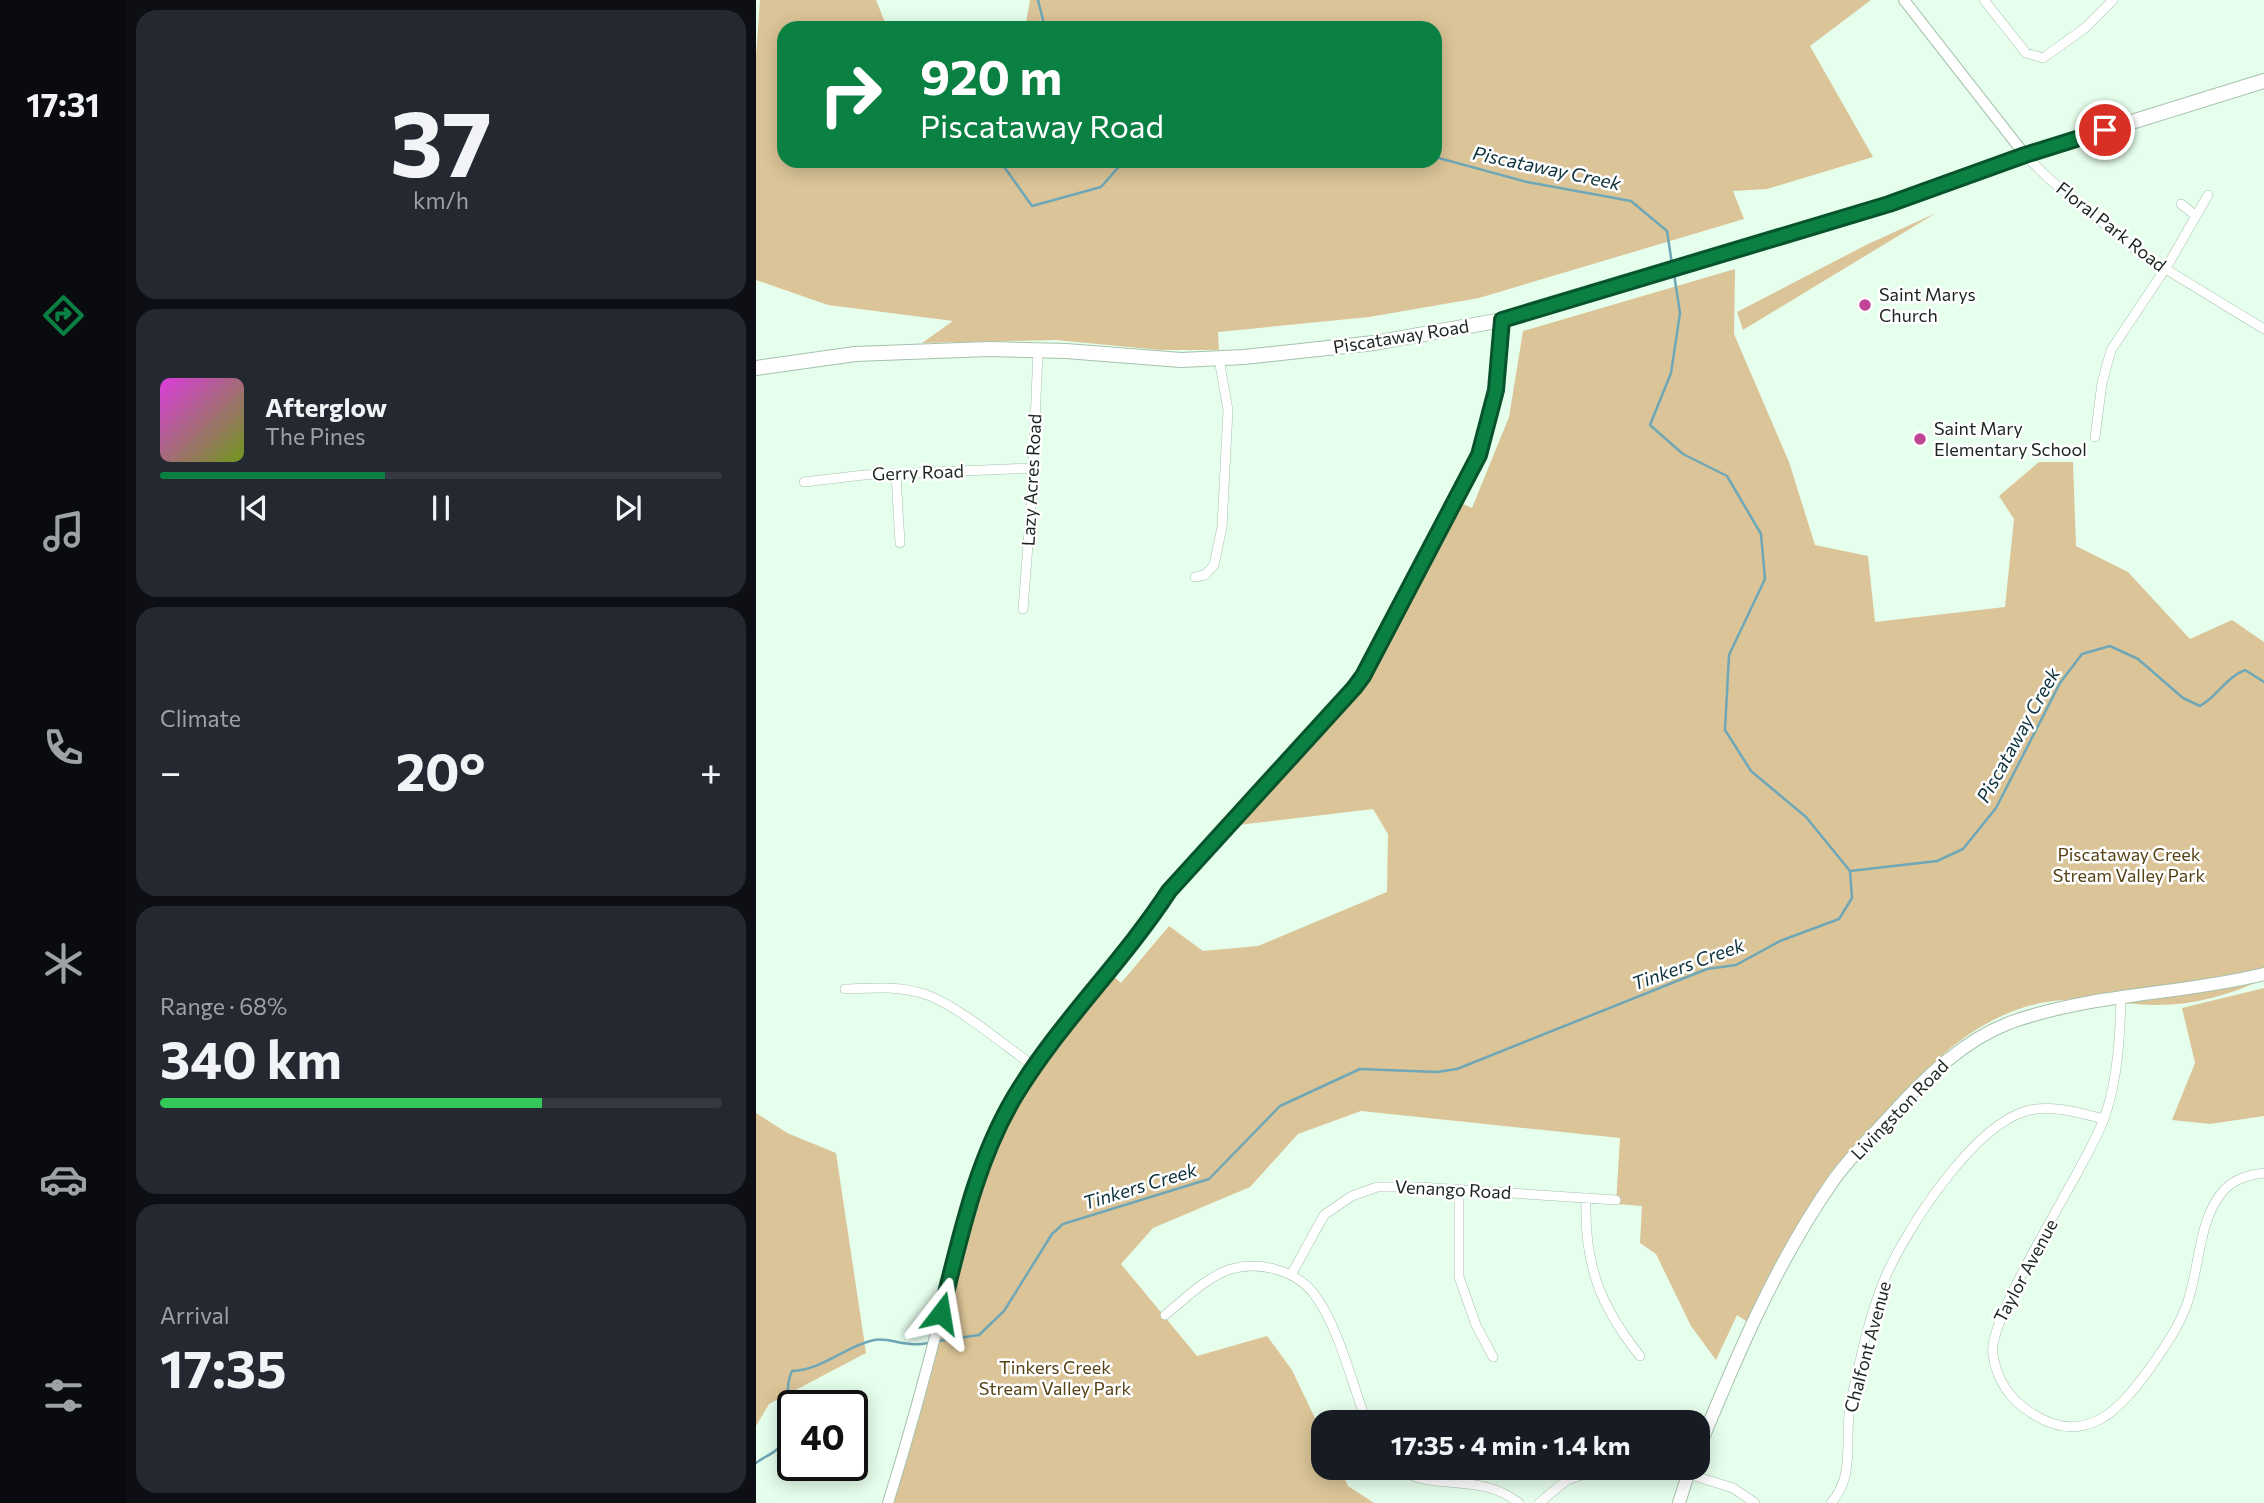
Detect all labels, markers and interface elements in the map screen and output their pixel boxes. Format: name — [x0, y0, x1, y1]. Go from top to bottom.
text: 920 m — [920, 45, 1062, 105]
icon: right — [805, 49, 896, 140]
text: 17:31 — [26, 84, 100, 124]
text: 37 — [390, 84, 492, 196]
pin — [2075, 100, 2135, 160]
text: Piscataway Road — [920, 105, 1164, 145]
icon: arrive — [2086, 111, 2124, 149]
water label: Piscataway Creek — [1471, 141, 1624, 195]
street label: Floral Park Road — [2052, 177, 2171, 276]
text: km/h — [413, 186, 469, 214]
place label: Saint Marys Church — [1879, 283, 1976, 326]
icon: directions — [39, 291, 88, 340]
marker: Saint Marys Church — [1857, 297, 1873, 313]
street label: Piscataway Road — [1331, 314, 1470, 358]
text: Afterglow — [265, 391, 387, 422]
street label: Lazy Acres Road — [1017, 413, 1045, 547]
place label: Saint Mary Elementary School — [1934, 417, 2087, 460]
text: The Pines — [265, 422, 366, 450]
marker: Saint Mary Elementary School — [1912, 431, 1928, 447]
street label: Gerry Road — [872, 459, 964, 485]
icon: previous — [235, 489, 273, 527]
icon: pause — [422, 489, 460, 527]
icon: next — [609, 489, 647, 527]
icon: music — [39, 507, 88, 556]
water label: Piscataway Creek — [1971, 663, 2065, 806]
text: Climate — [160, 704, 241, 732]
icon: phone — [39, 723, 88, 772]
text: 20° — [396, 738, 486, 802]
text: − — [160, 747, 182, 794]
text: + — [700, 747, 722, 794]
park label: Piscataway Creek Stream Valley Park — [2053, 843, 2205, 886]
water label: Tinkers Creek — [1628, 932, 1748, 995]
icon: climate — [39, 939, 88, 988]
text: Range · 68% — [160, 992, 287, 1020]
text: 340 km — [160, 1026, 342, 1090]
street label: Livingston Road — [1846, 1055, 1953, 1164]
icon: car — [39, 1155, 88, 1204]
water label: Tinkers Creek — [1080, 1157, 1200, 1214]
street label: Venango Road — [1394, 1175, 1512, 1203]
street label: Taylor Avenue — [1989, 1215, 2062, 1326]
position arrow — [904, 1276, 978, 1350]
street label: Chalfont Avenue — [1839, 1279, 1895, 1415]
text: Arrival — [160, 1301, 230, 1329]
text: 17:35 — [160, 1335, 286, 1399]
park label: Tinkers Creek Stream Valley Park — [979, 1356, 1131, 1399]
icon: filters — [39, 1371, 88, 1420]
speed limit sign: 40 — [777, 1390, 868, 1481]
text: 17:35 · 4 min · 1.4 km — [1391, 1429, 1630, 1460]

